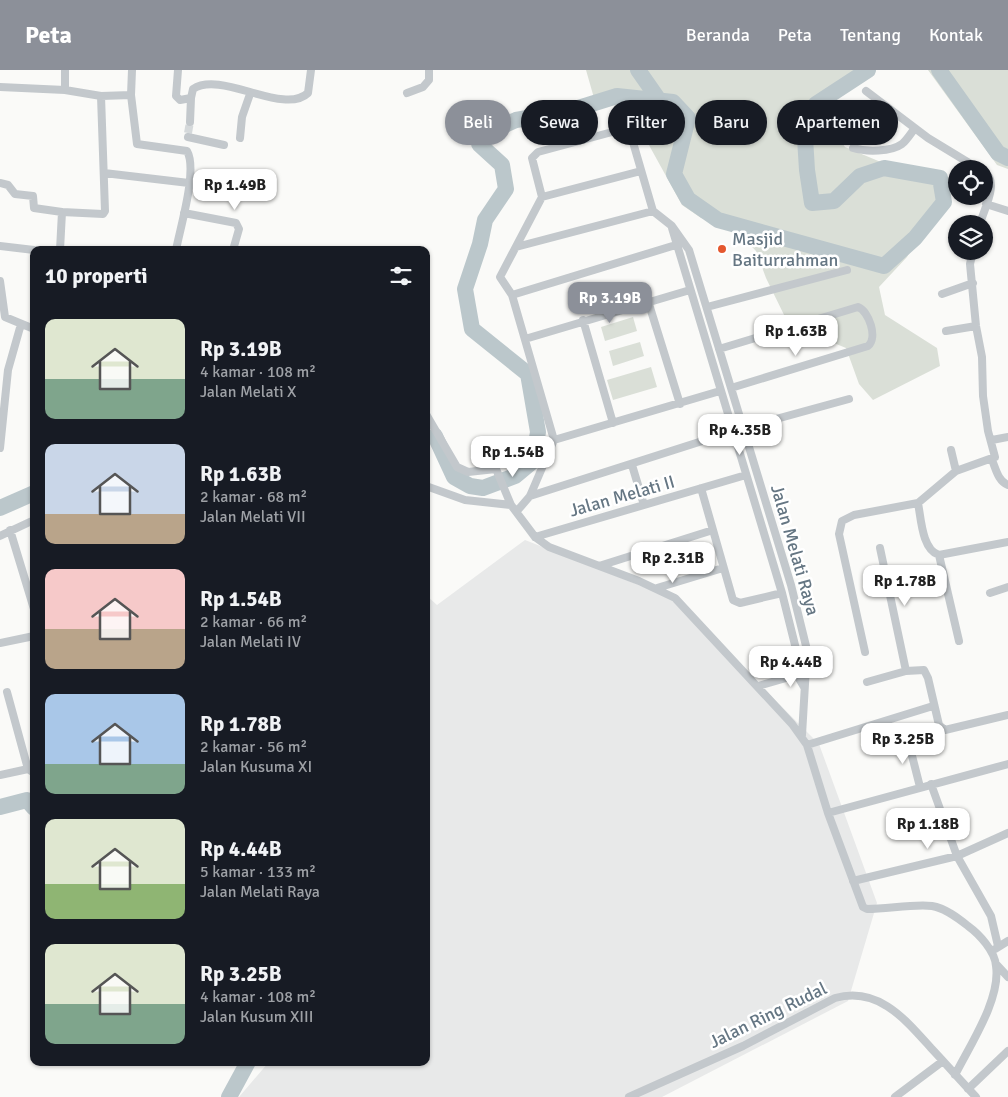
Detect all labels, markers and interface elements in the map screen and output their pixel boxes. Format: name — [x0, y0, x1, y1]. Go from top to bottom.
text: Peta — [25, 20, 72, 50]
text: Beranda — [686, 24, 750, 46]
text: Peta — [778, 24, 812, 46]
text: Tentang — [840, 24, 901, 46]
text: Kontak — [929, 24, 983, 46]
chip: Beli — [445, 100, 511, 145]
chip: Sewa — [521, 100, 598, 145]
chip: Filter — [608, 100, 685, 145]
chip: Baru — [695, 100, 767, 145]
chip: Apartemen — [777, 100, 898, 145]
map controls — [948, 160, 993, 260]
button: locate — [948, 160, 993, 205]
pin: Rp 1.49B — [183, 168, 287, 211]
text: Rp 1.49B — [204, 175, 266, 195]
button: layers — [948, 215, 993, 260]
place label: Masjid Baiturrahman — [732, 228, 838, 271]
marker: Masjid Baiturrahman — [716, 243, 728, 255]
icon: filters — [387, 262, 415, 290]
text: 10 properti — [45, 263, 148, 289]
pin: Rp 3.19B — [558, 282, 662, 324]
text: Rp 3.19B — [579, 288, 641, 308]
pin: Rp 1.63B — [744, 314, 848, 357]
text: Rp 1.63B — [765, 321, 827, 341]
text: Rp 3.19B — [200, 336, 282, 362]
icon: home — [85, 339, 145, 399]
text: 4 kamar · 108 m² — [200, 362, 316, 382]
text: Jalan Melati X — [200, 382, 297, 402]
pin: Rp 4.35B — [688, 414, 792, 456]
text: Rp 4.35B — [709, 420, 771, 440]
pin: Rp 1.54B — [461, 436, 565, 478]
text: Rp 1.54B — [482, 442, 544, 462]
text: Rp 1.63B — [200, 461, 282, 487]
icon: home — [85, 464, 145, 524]
street label: Jalan Melati II — [567, 470, 677, 522]
street label: Jalan Melati Raya — [766, 482, 824, 618]
text: 2 kamar · 68 m² — [200, 487, 307, 507]
text: Jalan Melati VII — [200, 507, 306, 527]
pin: Rp 2.31B — [621, 542, 725, 584]
text: Rp 2.31B — [642, 548, 704, 568]
pin: Rp 1.78B — [853, 564, 957, 607]
text: Rp 1.78B — [874, 571, 936, 591]
text: Rp 1.54B — [200, 586, 282, 612]
icon: home — [85, 589, 145, 649]
text: 2 kamar · 66 m² — [200, 612, 307, 632]
text: Jalan Melati IV — [200, 632, 301, 652]
pin: Rp 4.44B — [739, 646, 843, 688]
text: Rp 4.44B — [760, 652, 822, 672]
text: Rp 1.78B — [200, 711, 282, 737]
icon: home — [85, 714, 145, 774]
pin: Rp 3.25B — [851, 722, 955, 765]
text: Rp 3.25B — [872, 729, 934, 749]
text: 2 kamar · 56 m² — [200, 737, 307, 757]
text: Jalan Kusuma XI — [200, 757, 312, 777]
pin: Rp 1.18B — [876, 808, 980, 850]
text: Rp 1.18B — [897, 814, 959, 834]
text: Rp 4.44B — [200, 836, 282, 862]
icon: home — [85, 839, 145, 899]
text: 5 kamar · 133 m² — [200, 862, 316, 882]
text: Jalan Melati Raya — [200, 882, 320, 902]
text: Rp 3.25B — [200, 961, 282, 987]
icon: home — [85, 964, 145, 1024]
street label: Jalan Ring Rudal — [706, 977, 830, 1053]
text: 4 kamar · 108 m² — [200, 987, 316, 1007]
text: Jalan Kusum XIII — [200, 1007, 313, 1027]

